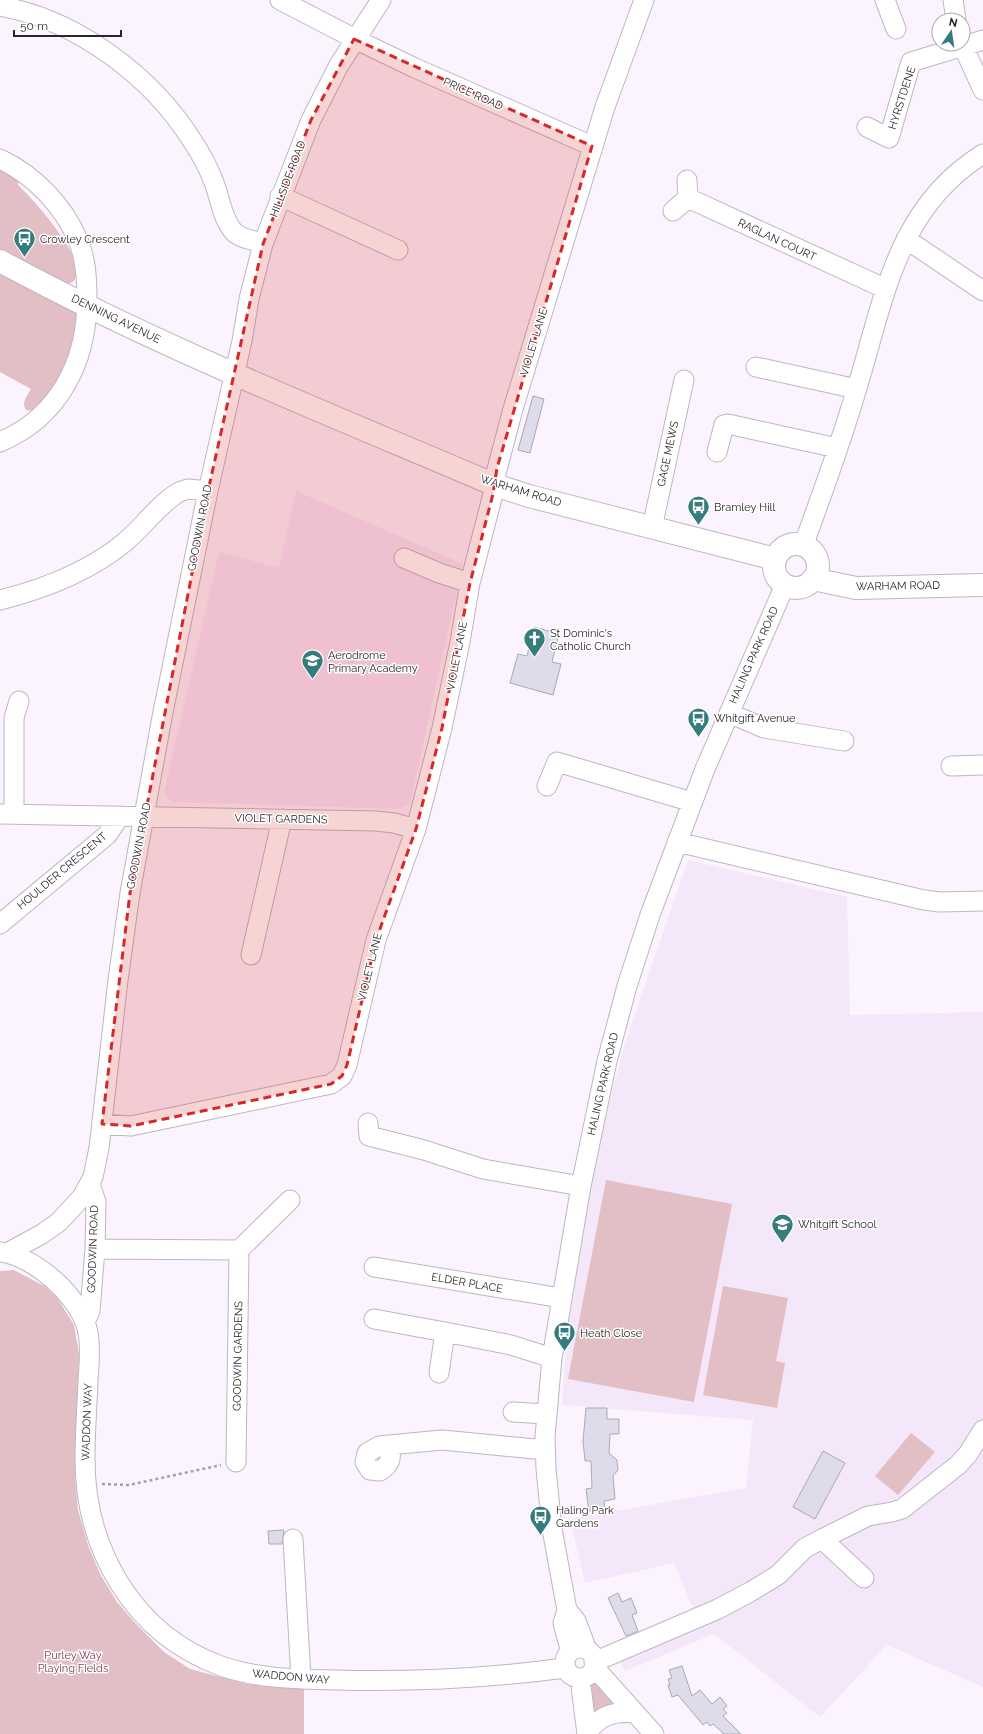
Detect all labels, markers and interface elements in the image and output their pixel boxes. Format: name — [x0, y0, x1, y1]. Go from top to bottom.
scale bar — [14, 12, 121, 38]
north arrow — [931, 12, 971, 52]
text: N — [948, 15, 959, 30]
text: 50 m — [20, 19, 48, 33]
street label: HYRSTDENE — [886, 65, 918, 131]
street label: PRICE ROAD — [441, 75, 505, 113]
street label: HILLSIDE ROAD — [267, 139, 309, 219]
street label: RAGLAN COURT — [736, 216, 819, 264]
bus stop icon: Crowley Crescent — [12, 226, 38, 259]
place label: Crowley Crescent — [40, 233, 130, 246]
street label: DENNING AVENUE — [69, 292, 163, 346]
street label: VIOLET LANE — [518, 306, 551, 377]
street label: GAGE MEWS — [655, 420, 681, 488]
street label: WARHAM ROAD — [479, 473, 563, 510]
street label: GOODWIN ROAD — [185, 483, 215, 572]
bus stop icon: Bramley Hill — [685, 494, 711, 527]
place label: Bramley Hill — [714, 501, 776, 514]
street label: WARHAM ROAD — [856, 579, 940, 593]
street label: HALING PARK ROAD — [727, 604, 781, 706]
street label: VIOLET LANE — [444, 620, 470, 692]
church icon: St Dominic's Catholic Church — [521, 626, 547, 659]
place label: St Dominic's Catholic Church — [550, 627, 631, 653]
school or university icon: Aerodrome Primary Academy — [300, 648, 326, 681]
place label: Aerodrome Primary Academy — [328, 649, 418, 675]
bus stop icon: Whitgift Avenue — [685, 705, 711, 738]
place label: Whitgift Avenue — [714, 712, 796, 725]
street label: GOODWIN ROAD — [124, 801, 154, 890]
street label: VIOLET GARDENS — [234, 812, 328, 826]
street label: HOULDER CRESCENT — [14, 829, 110, 912]
street label: VIOLET LANE — [355, 931, 385, 1002]
street label: HALING PARK ROAD — [585, 1031, 621, 1137]
street label: GOODWIN ROAD — [85, 1205, 101, 1293]
school or university icon: Whitgift School — [769, 1211, 795, 1244]
place label: Whitgift School — [798, 1218, 876, 1231]
street label: ELDER PLACE — [430, 1270, 504, 1296]
street label: GOODWIN GARDENS — [231, 1301, 245, 1411]
bus stop icon: Heath Close — [552, 1320, 578, 1353]
place label: Heath Close — [580, 1327, 643, 1340]
street label: WADDON WAY — [79, 1383, 95, 1461]
bus stop icon: Haling Park Gardens — [528, 1503, 554, 1536]
place label: Haling Park Gardens — [556, 1504, 614, 1530]
park label: Purley Way Playing Fields — [38, 1649, 108, 1675]
street label: WADDON WAY — [252, 1667, 330, 1687]

